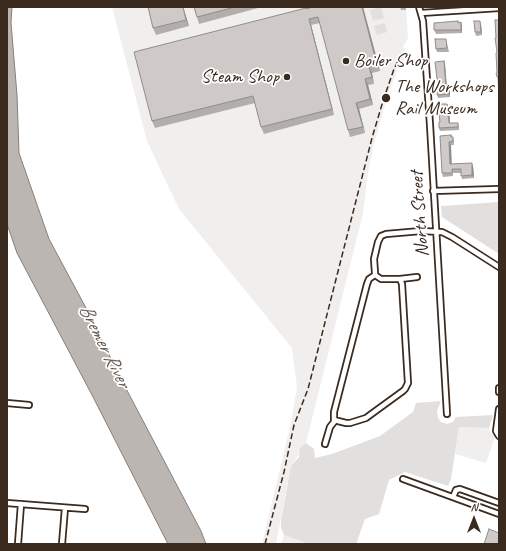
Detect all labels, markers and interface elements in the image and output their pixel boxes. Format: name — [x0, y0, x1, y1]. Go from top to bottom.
place label: Boiler Shop — [354, 50, 427, 72]
marker: Boiler Shop — [341, 56, 351, 66]
place label: Steam Shop — [201, 66, 279, 88]
marker: Steam Shop — [282, 72, 292, 82]
place label: The Workshops Rail Museum — [395, 76, 493, 120]
marker: The Workshops Rail Museum — [380, 92, 392, 104]
street label: North Street — [406, 170, 434, 258]
water label: Bremer River — [73, 301, 135, 391]
north arrow — [454, 499, 494, 539]
text: N — [471, 500, 477, 514]

